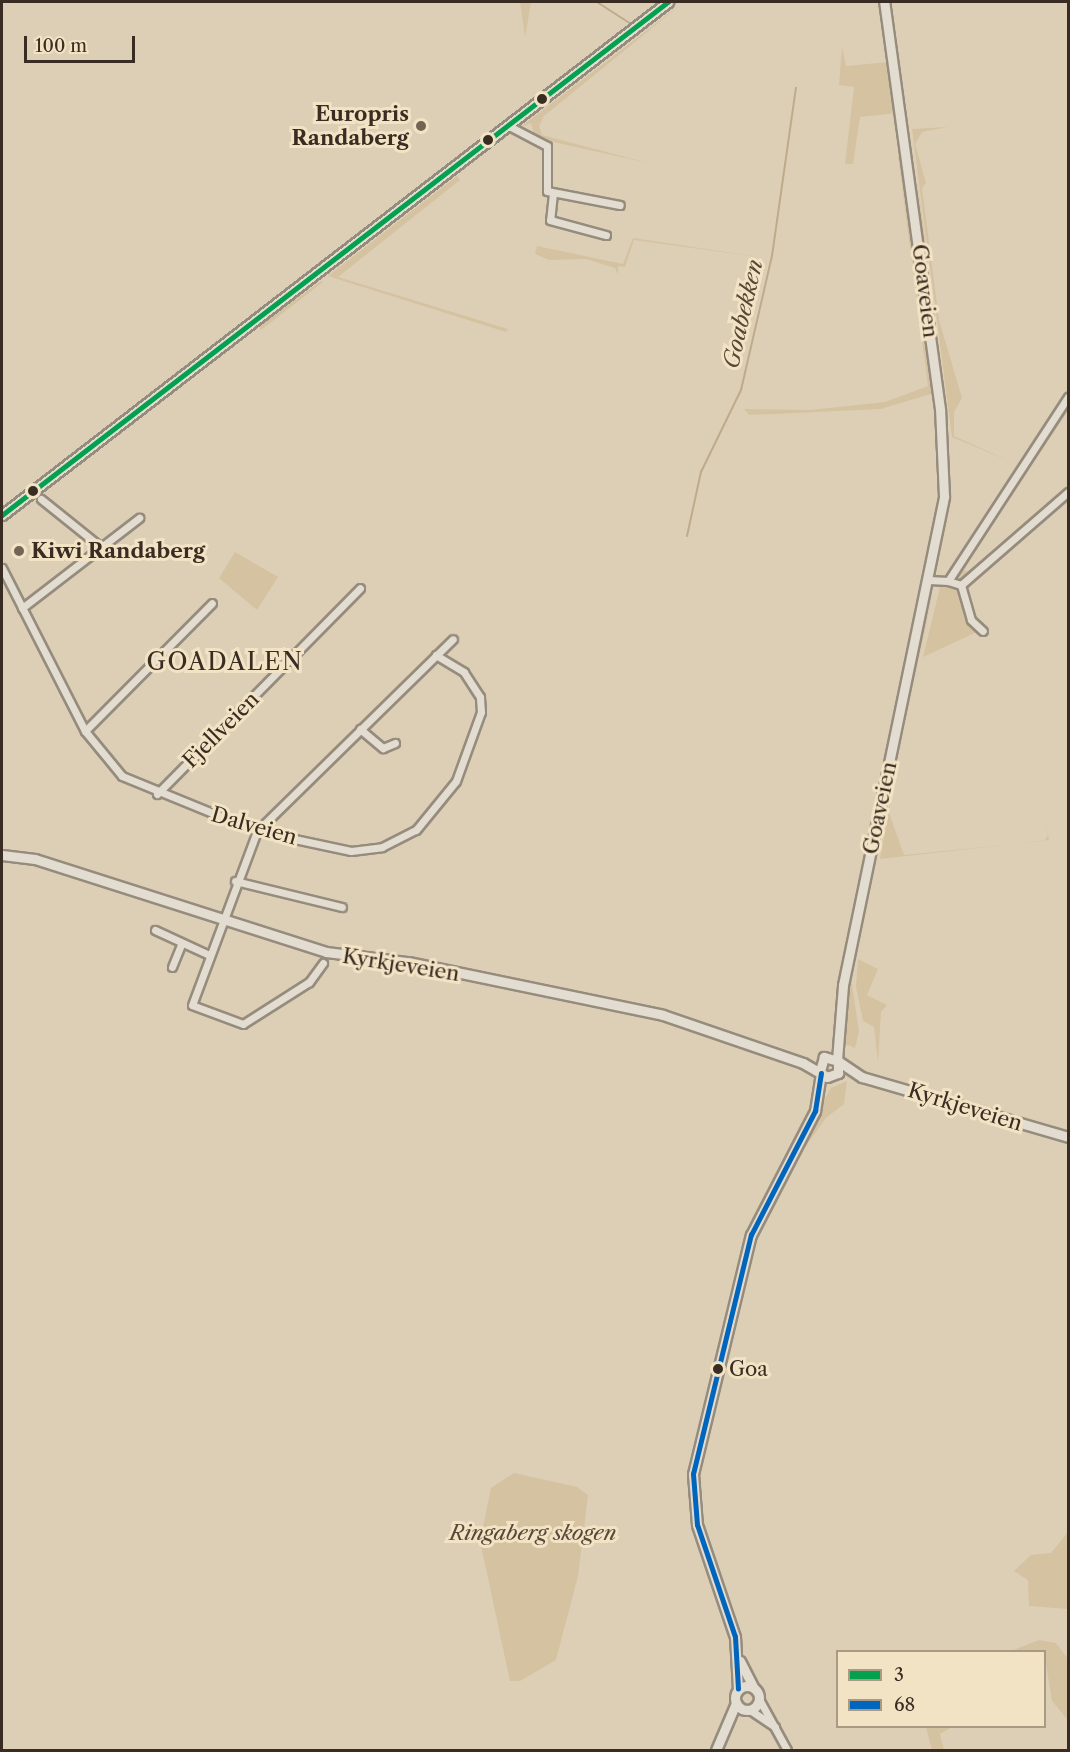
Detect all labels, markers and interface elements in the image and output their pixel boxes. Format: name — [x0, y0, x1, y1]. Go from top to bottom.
scale bar — [27, 24, 138, 62]
text: 100 m — [35, 35, 87, 57]
unlabelled marker — [536, 93, 548, 105]
place label: Europris Randaberg — [292, 101, 409, 151]
marker: Europris Randaberg — [414, 119, 428, 133]
unlabelled marker — [482, 134, 494, 146]
street label: Goaveien — [907, 243, 943, 339]
water label: Goabekken — [718, 257, 768, 371]
unlabelled marker — [27, 485, 39, 497]
place label: Kiwi Randaberg — [31, 538, 205, 564]
marker: Kiwi Randaberg — [12, 544, 26, 558]
district label: GOADALEN — [147, 648, 303, 676]
street label: Fjellveien — [178, 687, 264, 773]
street label: Goaveien — [858, 759, 902, 857]
street label: Dalveien — [208, 802, 300, 850]
street label: Kyrkjeveien — [341, 943, 461, 987]
street label: Kyrkjeveien — [905, 1078, 1025, 1136]
place label: Goa — [729, 1357, 768, 1381]
marker: Goa — [712, 1363, 724, 1375]
park label: Ringaberg skogen — [450, 1520, 616, 1546]
legend — [836, 1650, 1046, 1728]
text: 3 — [894, 1664, 904, 1686]
text: 68 — [894, 1694, 915, 1716]

